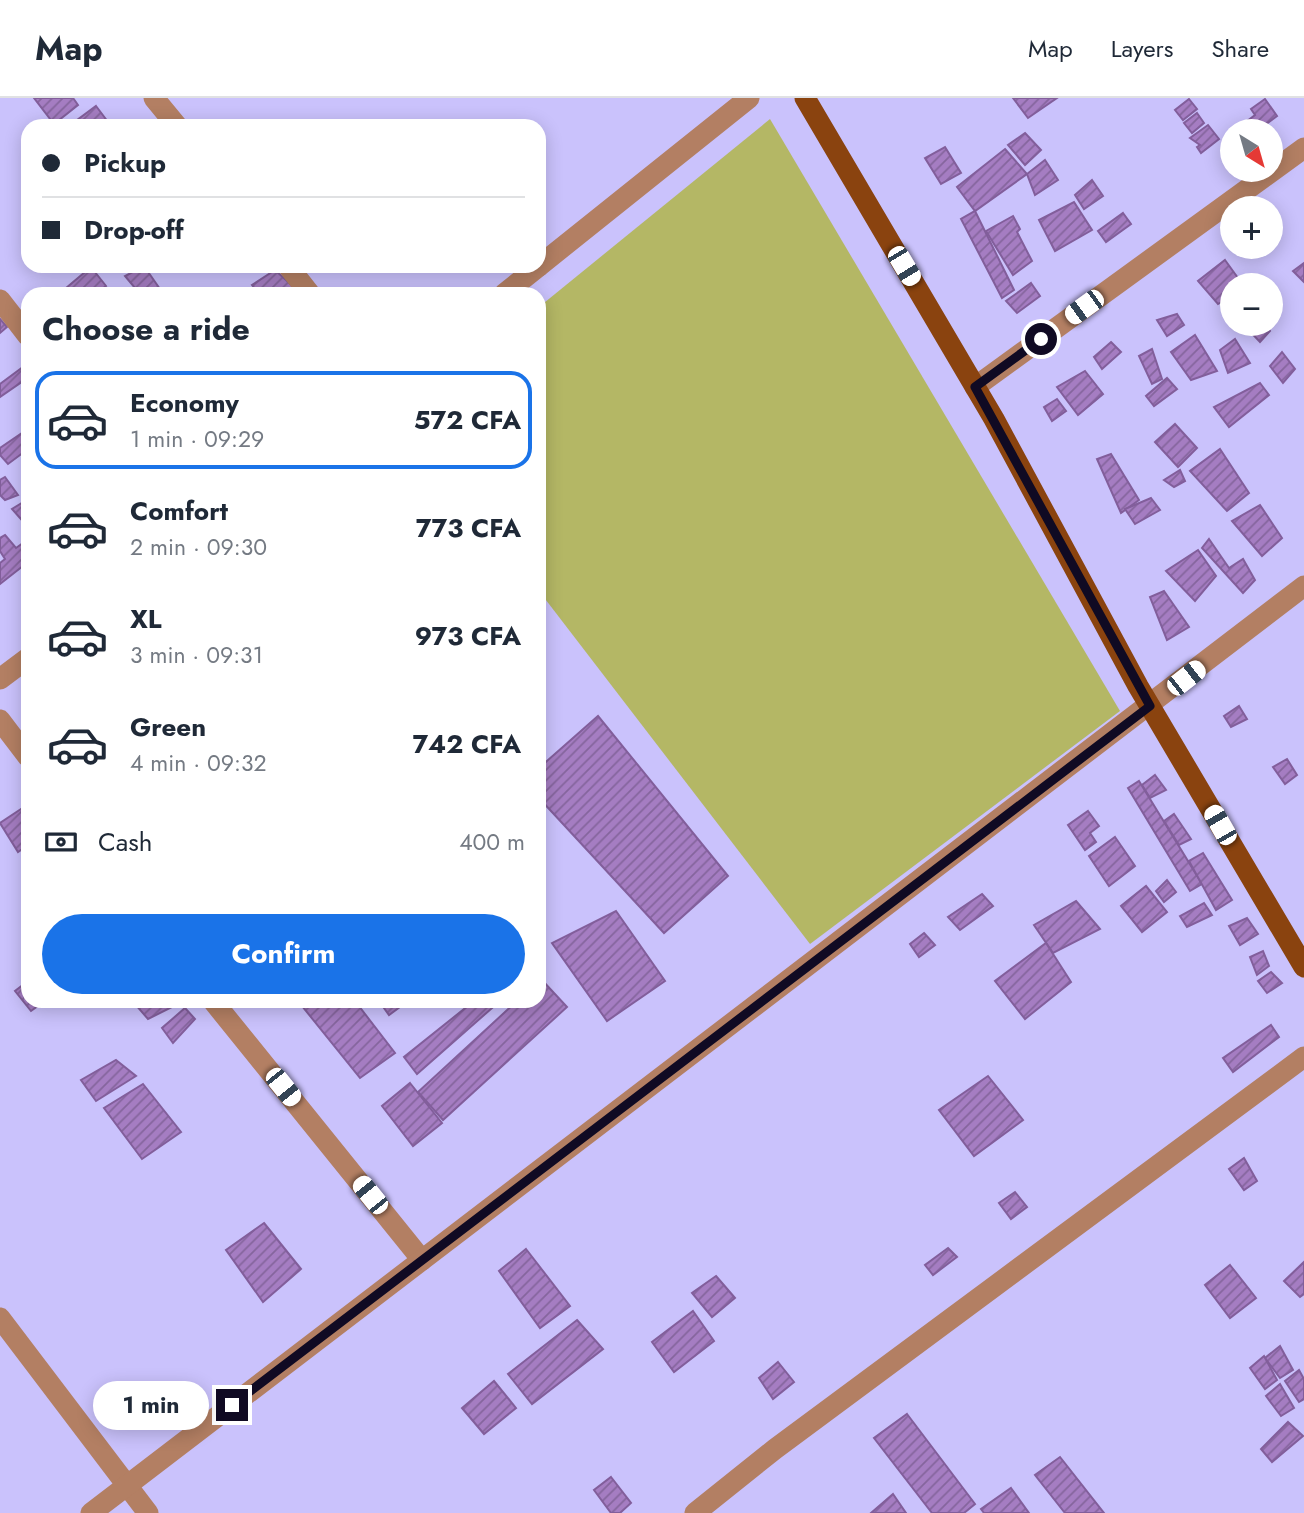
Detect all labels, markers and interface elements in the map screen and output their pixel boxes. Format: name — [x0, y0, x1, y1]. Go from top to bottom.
text: Map — [35, 25, 103, 72]
text: Map — [1028, 31, 1073, 66]
text: Layers — [1111, 31, 1173, 66]
text: Share — [1211, 31, 1269, 66]
north arrow — [1220, 119, 1283, 182]
map controls — [1220, 119, 1283, 336]
text: Pickup — [84, 144, 166, 182]
button: + — [1220, 196, 1283, 259]
text: Drop-off — [84, 211, 184, 249]
car — [885, 243, 924, 289]
button: − — [1220, 273, 1283, 336]
car — [1061, 286, 1108, 328]
text: Choose a ride — [42, 306, 250, 352]
route start — [1025, 323, 1057, 355]
text: Economy — [130, 384, 239, 422]
icon: car — [46, 389, 109, 452]
text: 572 CFA — [414, 401, 521, 439]
text: 1 min · 09:29 — [130, 422, 264, 456]
text: Comfort — [130, 492, 228, 530]
icon: car — [46, 497, 109, 560]
text: 773 CFA — [416, 509, 521, 547]
text: 2 min · 09:30 — [130, 530, 267, 564]
text: XL — [130, 600, 162, 638]
icon: car — [46, 605, 109, 668]
text: 973 CFA — [415, 617, 521, 655]
text: 3 min · 09:31 — [130, 638, 263, 672]
car — [1163, 657, 1210, 699]
text: Green — [130, 708, 206, 746]
icon: car — [46, 713, 109, 776]
text: 742 CFA — [412, 725, 521, 763]
text: 4 min · 09:32 — [130, 746, 267, 780]
car — [1201, 802, 1240, 848]
icon: cash — [42, 823, 80, 861]
text: Cash — [98, 823, 152, 861]
text: 400 m — [459, 825, 525, 859]
button: Confirm — [42, 914, 525, 994]
car — [262, 1064, 305, 1110]
car — [349, 1172, 392, 1218]
callout: 1 min — [92, 1380, 208, 1430]
text: 1 min — [122, 1388, 180, 1422]
route end — [216, 1389, 248, 1421]

